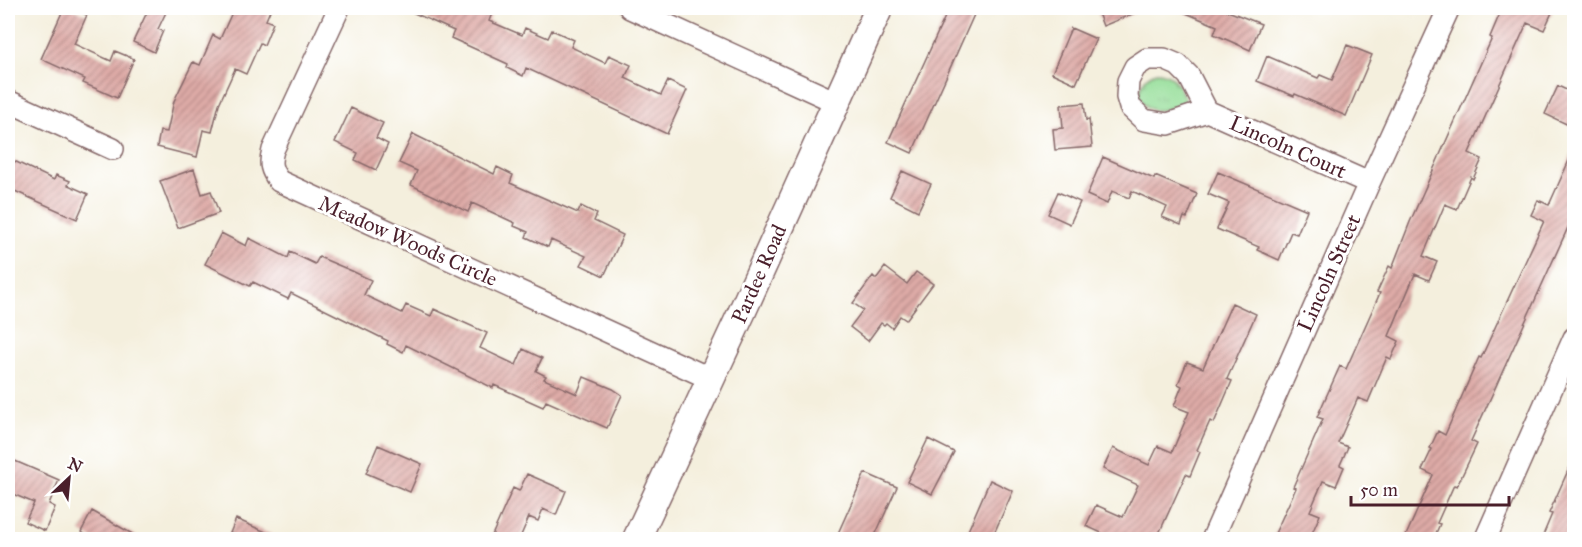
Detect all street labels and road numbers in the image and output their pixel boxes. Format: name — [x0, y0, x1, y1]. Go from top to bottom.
street label: Lincoln Court — [1225, 110, 1351, 185]
street label: Meadow Woods Circle — [315, 190, 502, 292]
street label: Lincoln Street — [1292, 210, 1367, 336]
street label: Pardee Road — [726, 220, 793, 328]

